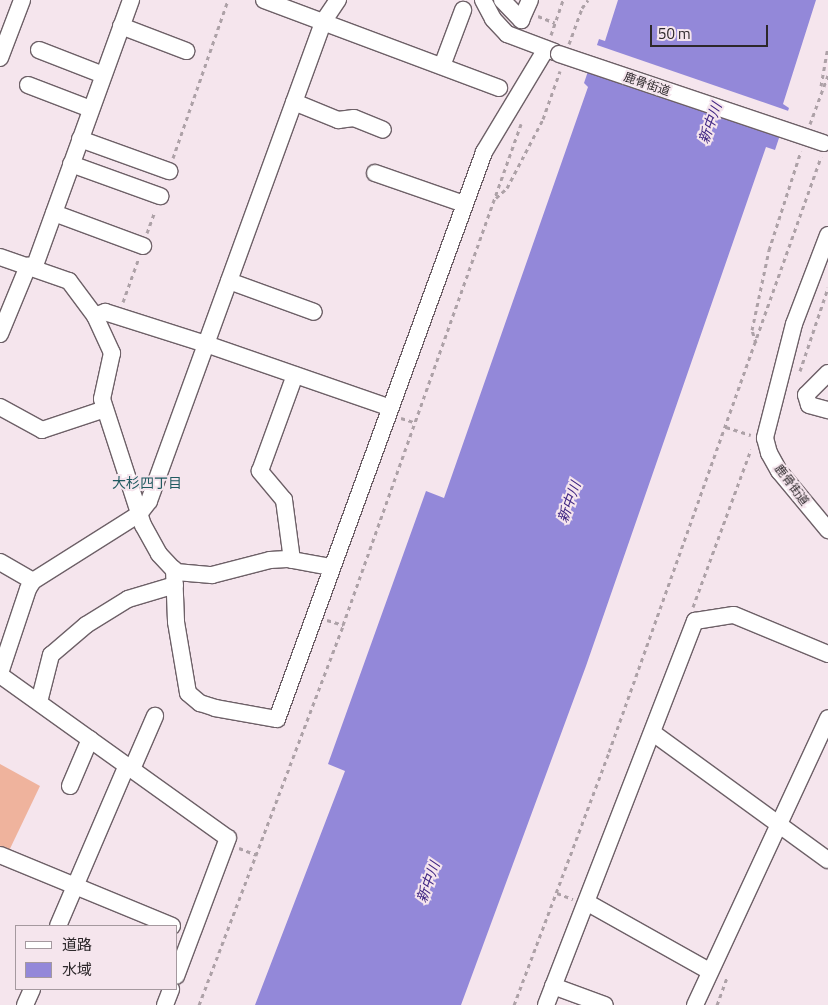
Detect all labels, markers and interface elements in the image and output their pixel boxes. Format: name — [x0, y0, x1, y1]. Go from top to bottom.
scale bar — [653, 15, 770, 47]
text: 50 m — [658, 22, 691, 45]
street label: 鹿骨街道 — [622, 69, 672, 99]
water label: 新中川 — [695, 100, 725, 146]
street label: 鹿骨街道 — [772, 461, 812, 509]
district label: 大杉四丁目 — [112, 475, 182, 491]
water label: 新中川 — [554, 479, 584, 525]
water label: 新中川 — [413, 859, 443, 905]
legend — [15, 925, 178, 990]
text: 道路 — [62, 933, 92, 956]
text: 水域 — [62, 958, 92, 981]

